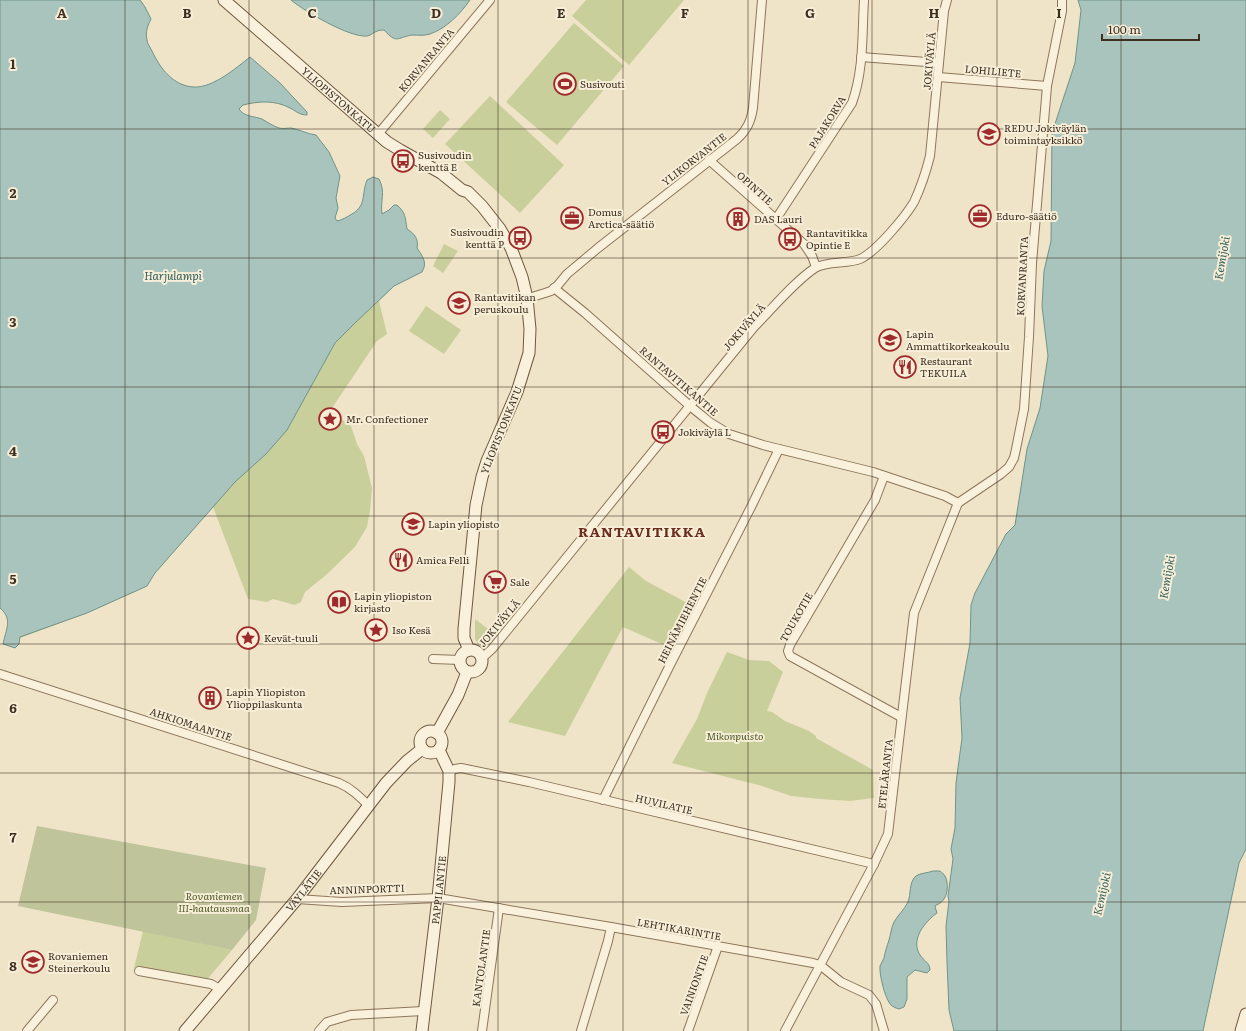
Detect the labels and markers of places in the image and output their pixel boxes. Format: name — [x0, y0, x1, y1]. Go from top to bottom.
sports icon: Susivouti — [552, 71, 578, 97]
place label: Susivouti — [580, 76, 625, 91]
place label: REDU Jokiväylän toimintayksikkö — [1004, 120, 1087, 147]
school or university icon: REDU Jokiväylän toimintayksikkö — [976, 121, 1002, 147]
place label: Susivoudin kenttä E — [418, 147, 472, 174]
bus stop icon: Susivoudin kenttä E — [390, 148, 416, 174]
office icon: Eduro-säätiö — [967, 203, 993, 229]
place label: Domus Arctica-säätiö — [588, 204, 654, 231]
office icon: Domus Arctica-säätiö — [559, 205, 585, 231]
building icon: DAS Lauri — [725, 206, 751, 232]
place label: Eduro-säätiö — [996, 208, 1057, 223]
place label: DAS Lauri — [754, 211, 803, 226]
place label: Susivoudin kenttä P — [450, 224, 504, 251]
bus stop icon: Susivoudin kenttä P — [507, 225, 533, 251]
place label: Rantavitikka Opintie E — [806, 225, 868, 252]
bus stop icon: Rantavitikka Opintie E — [777, 226, 803, 252]
place label: Rantavitikan peruskoulu — [474, 289, 536, 316]
school or university icon: Rantavitikan peruskoulu — [446, 290, 472, 316]
place label: Lapin Ammattikorkeakoulu — [906, 326, 1010, 353]
school or university icon: Lapin Ammattikorkeakoulu — [877, 327, 903, 353]
place label: Restaurant TEKUILA — [920, 353, 972, 380]
restaurant icon: Restaurant TEKUILA — [892, 354, 918, 380]
place icon: Mr. Confectioner — [317, 406, 343, 432]
place label: Mr. Confectioner — [346, 411, 428, 426]
bus stop icon: Jokiväylä L — [650, 419, 676, 445]
place label: Jokiväylä L — [678, 424, 731, 439]
school or university icon: Lapin yliopisto — [400, 511, 426, 537]
place label: Lapin yliopisto — [428, 516, 500, 531]
restaurant icon: Amica Felli — [388, 547, 414, 573]
place label: Amica Felli — [416, 552, 470, 567]
supermarket icon: Sale — [482, 569, 508, 595]
place label: Sale — [510, 574, 530, 589]
place label: Lapin yliopiston kirjasto — [354, 588, 432, 615]
library icon: Lapin yliopiston kirjasto — [326, 589, 352, 615]
place icon: Iso Kesä — [363, 617, 389, 643]
place label: Iso Kesä — [392, 622, 431, 637]
place icon: Kevät-tuuli — [235, 625, 261, 651]
place label: Kevät-tuuli — [264, 630, 319, 645]
place label: Lapin Yliopiston Ylioppilaskunta — [226, 684, 306, 711]
building icon: Lapin Yliopiston Ylioppilaskunta — [197, 685, 223, 711]
place label: Rovaniemen Steinerkoulu — [48, 948, 111, 975]
school or university icon: Rovaniemen Steinerkoulu — [20, 949, 46, 975]

